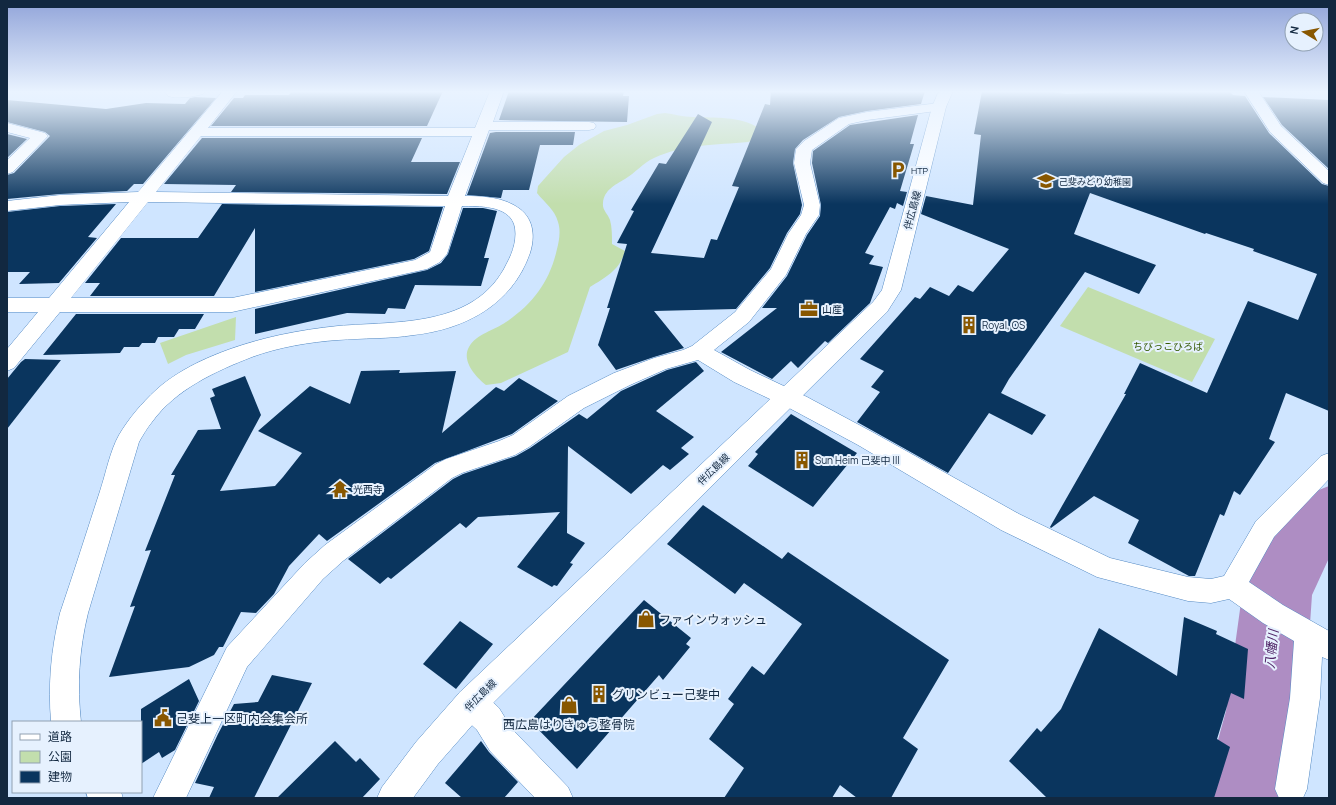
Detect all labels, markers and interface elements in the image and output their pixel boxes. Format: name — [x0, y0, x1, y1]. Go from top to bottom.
north arrow — [1284, 12, 1324, 52]
text: N — [1286, 25, 1302, 35]
parking icon: HTP — [888, 160, 908, 180]
place label: HTP — [911, 164, 929, 177]
school or university icon: 己斐みどり幼稚園 — [1036, 171, 1056, 191]
place label: 己斐みどり幼稚園 — [1059, 175, 1131, 188]
street label: 伴広島線 — [900, 189, 924, 231]
office icon: 山産 — [799, 299, 819, 319]
place label: 山産 — [822, 302, 842, 316]
building icon: Royal, OS — [959, 315, 979, 335]
place label: Royal, OS — [982, 318, 1025, 332]
park label: ちびっこひろば — [1133, 339, 1203, 353]
street label: 伴広島線 — [694, 450, 732, 488]
building icon: Sun Heim 己斐中 III — [792, 450, 812, 470]
place label: Sun Heim 己斐中 III — [815, 453, 900, 467]
temple icon: 光西寺 — [330, 479, 350, 499]
place label: 光西寺 — [353, 482, 383, 496]
shop icon: ファインウォッシュ — [636, 609, 656, 629]
place label: ファインウォッシュ — [659, 611, 767, 628]
water label: 八幡川 — [1260, 627, 1282, 669]
street label: 伴広島線 — [461, 676, 499, 714]
building icon: グリンビュー己斐中 — [589, 684, 609, 704]
place label: グリンビュー己斐中 — [612, 686, 720, 703]
shop icon: 西広島はりきゅう整骨院 — [559, 695, 579, 715]
public building icon: 己斐上一区町内会集会所 — [153, 708, 173, 728]
place label: 己斐上一区町内会集会所 — [176, 710, 308, 727]
place label: 西広島はりきゅう整骨院 — [503, 716, 635, 733]
legend — [12, 721, 142, 793]
text: 道路 — [48, 728, 72, 745]
text: 公園 — [48, 748, 72, 765]
text: 建物 — [48, 768, 72, 785]

